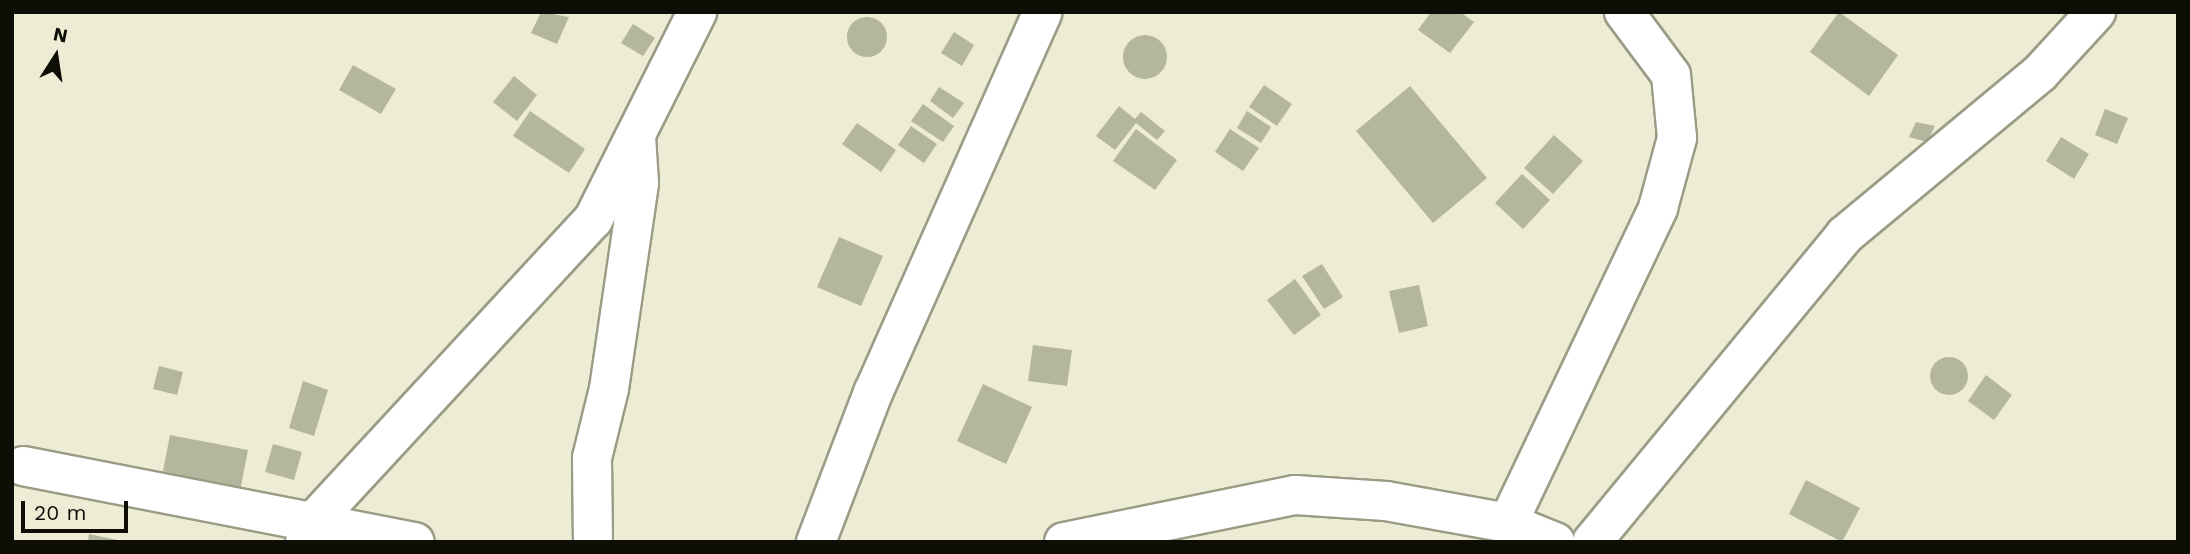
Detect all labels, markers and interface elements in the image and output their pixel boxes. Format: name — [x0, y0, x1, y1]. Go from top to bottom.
north arrow — [21, 21, 91, 91]
text: N — [51, 22, 70, 48]
scale bar — [24, 488, 131, 532]
text: 20 m — [34, 500, 86, 525]

